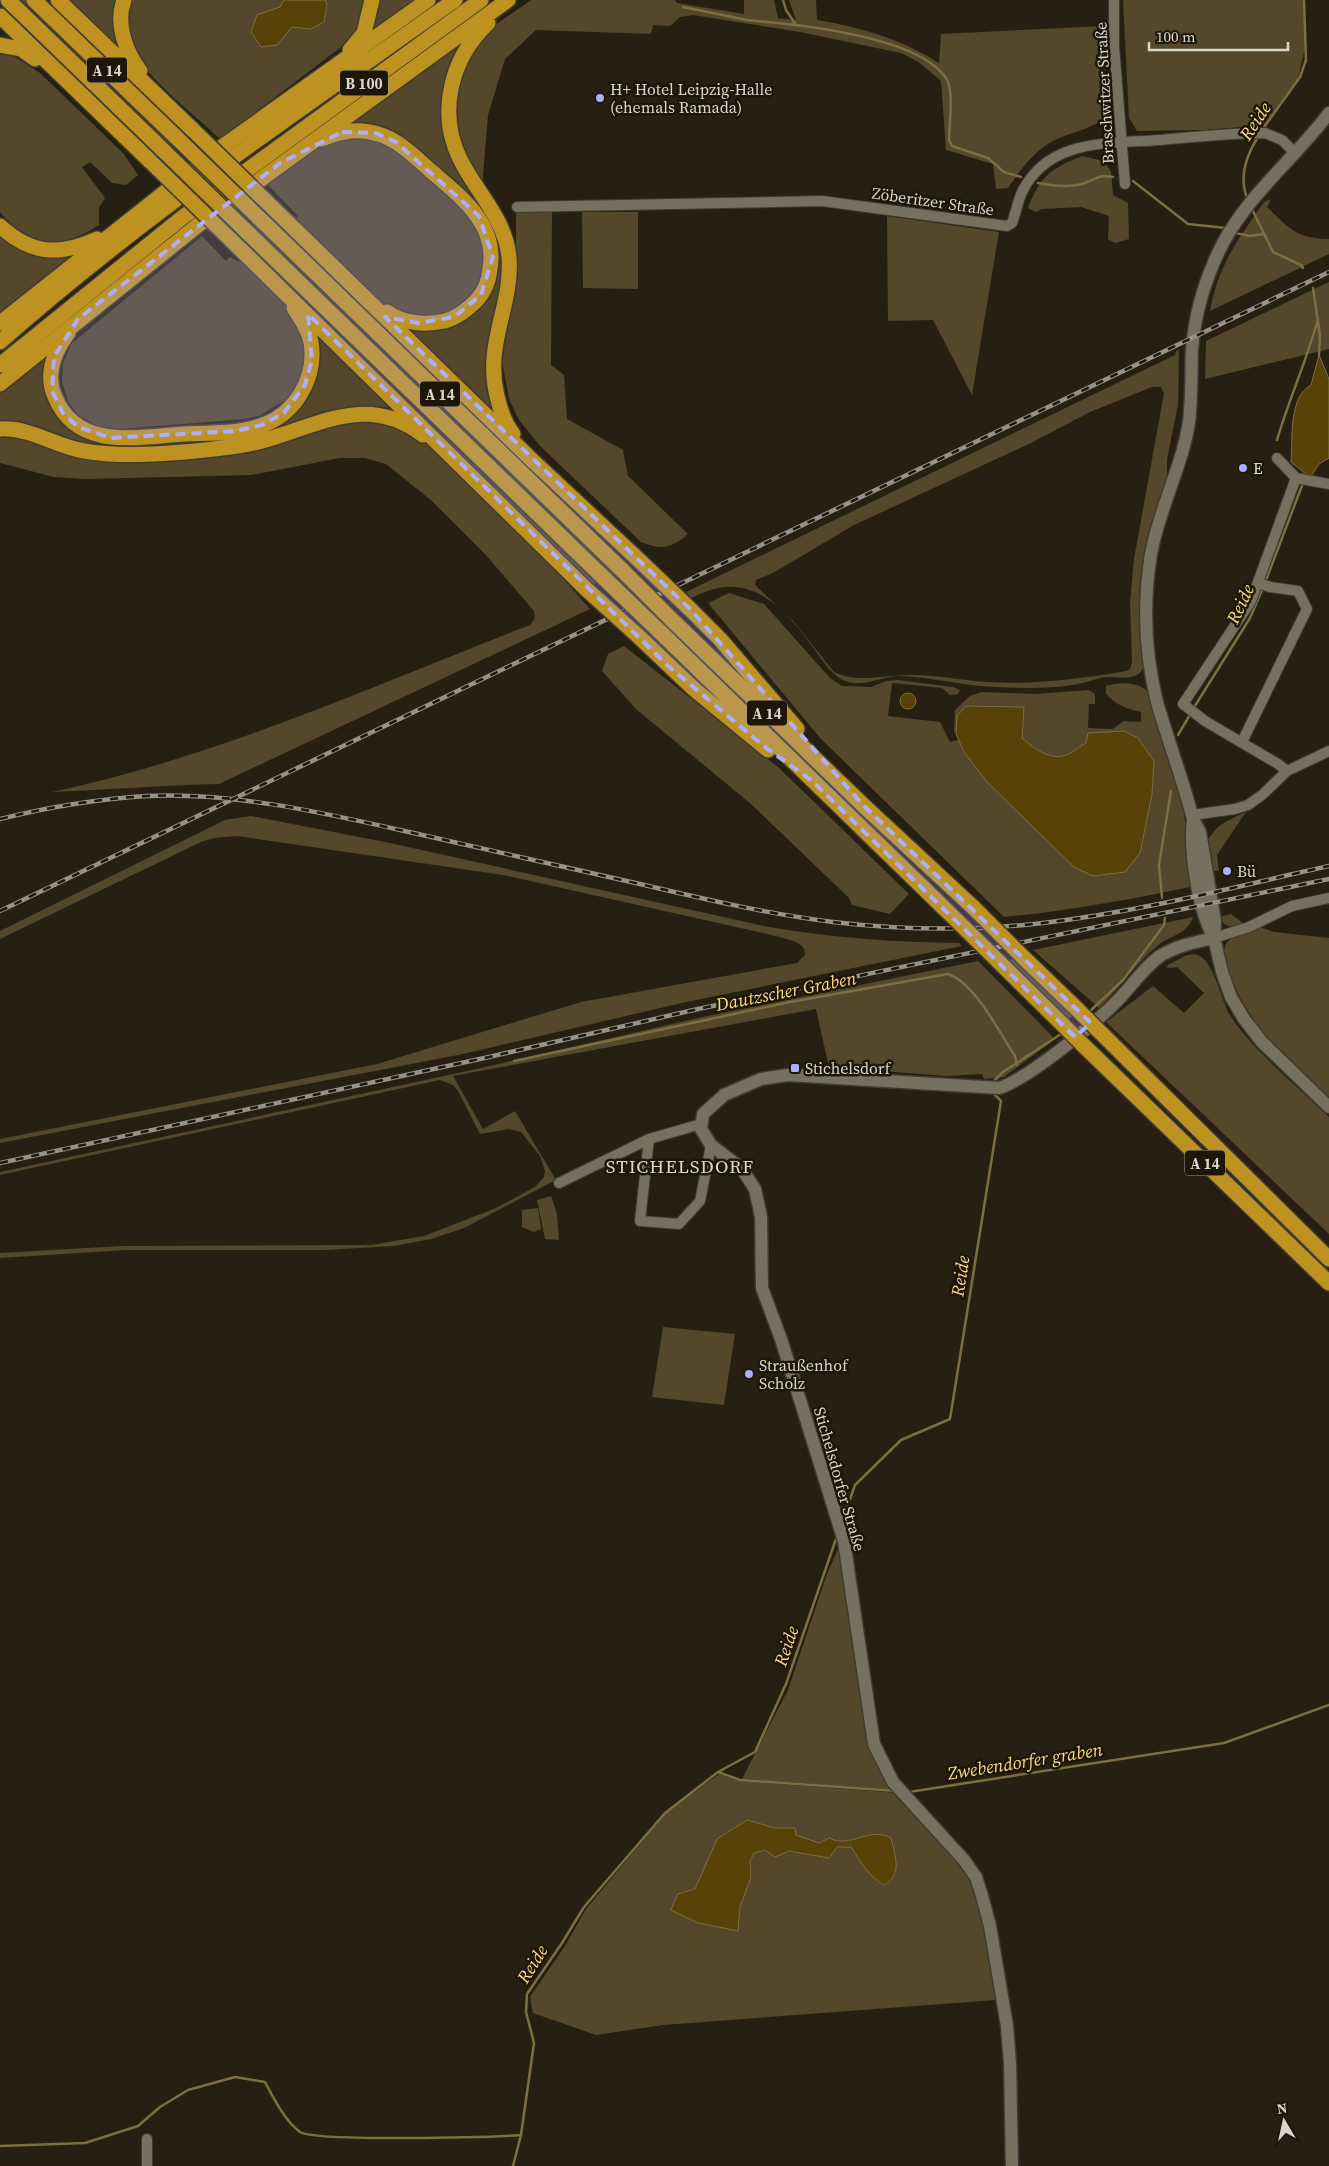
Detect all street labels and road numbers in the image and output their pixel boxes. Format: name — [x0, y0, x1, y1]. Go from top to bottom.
street label: Braschwitzer Straße — [1089, 21, 1119, 165]
road number: A 14 — [87, 58, 127, 82]
road number: B 100 — [340, 70, 388, 96]
street label: Zöberitzer Straße — [871, 182, 995, 220]
road number: A 14 — [420, 382, 460, 406]
road number: A 14 — [747, 700, 787, 726]
road number: A 14 — [1185, 1150, 1225, 1176]
street label: Stichelsdorfer Straße — [809, 1404, 871, 1554]

